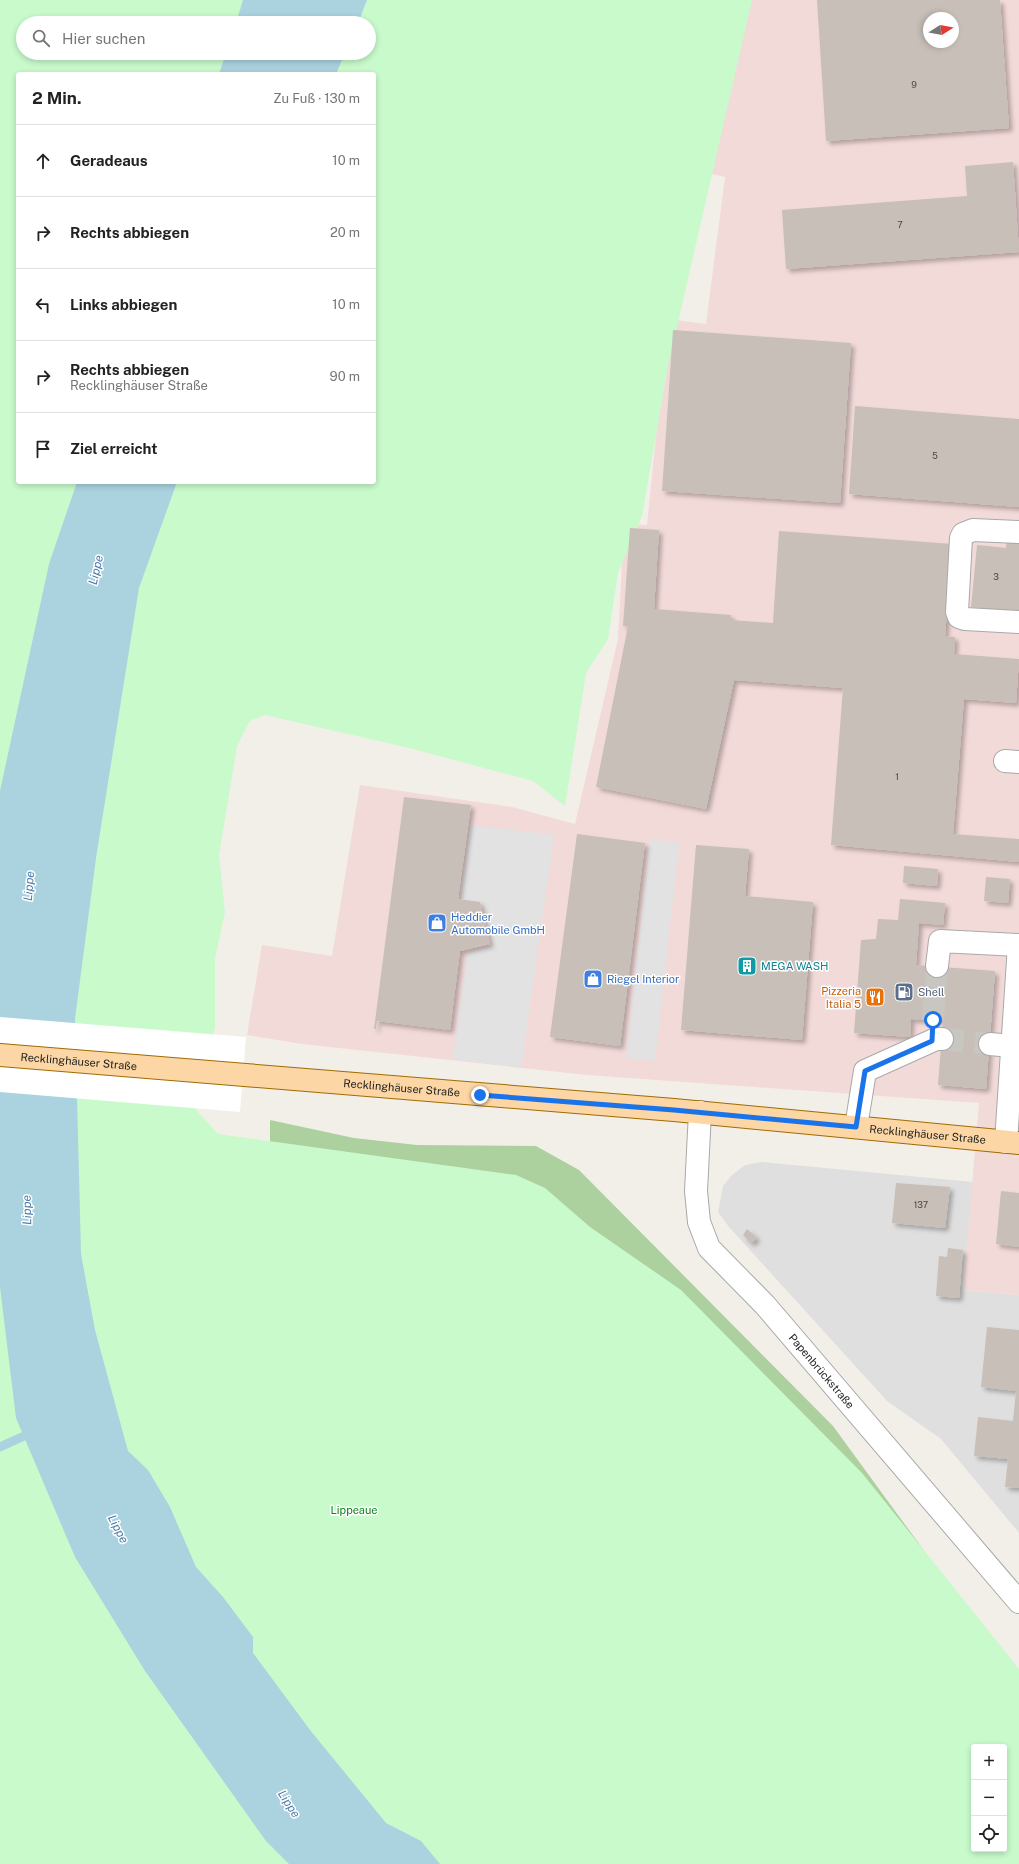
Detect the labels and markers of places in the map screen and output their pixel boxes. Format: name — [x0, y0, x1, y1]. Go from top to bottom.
place label: Heddier Automobile GmbH — [451, 911, 545, 936]
shop icon: Heddier Automobile GmbH — [426, 912, 448, 934]
building icon: MEGA WASH — [736, 955, 758, 977]
place label: MEGA WASH — [761, 960, 829, 972]
shop icon: Riegel Interior — [582, 968, 604, 990]
place label: Riegel Interior — [607, 973, 679, 985]
fuel station icon: Shell — [893, 981, 915, 1003]
place label: Pizzeria Italia 5 — [821, 985, 861, 1010]
restaurant icon: Pizzeria Italia 5 — [864, 986, 886, 1008]
place label: Shell — [918, 986, 944, 998]

